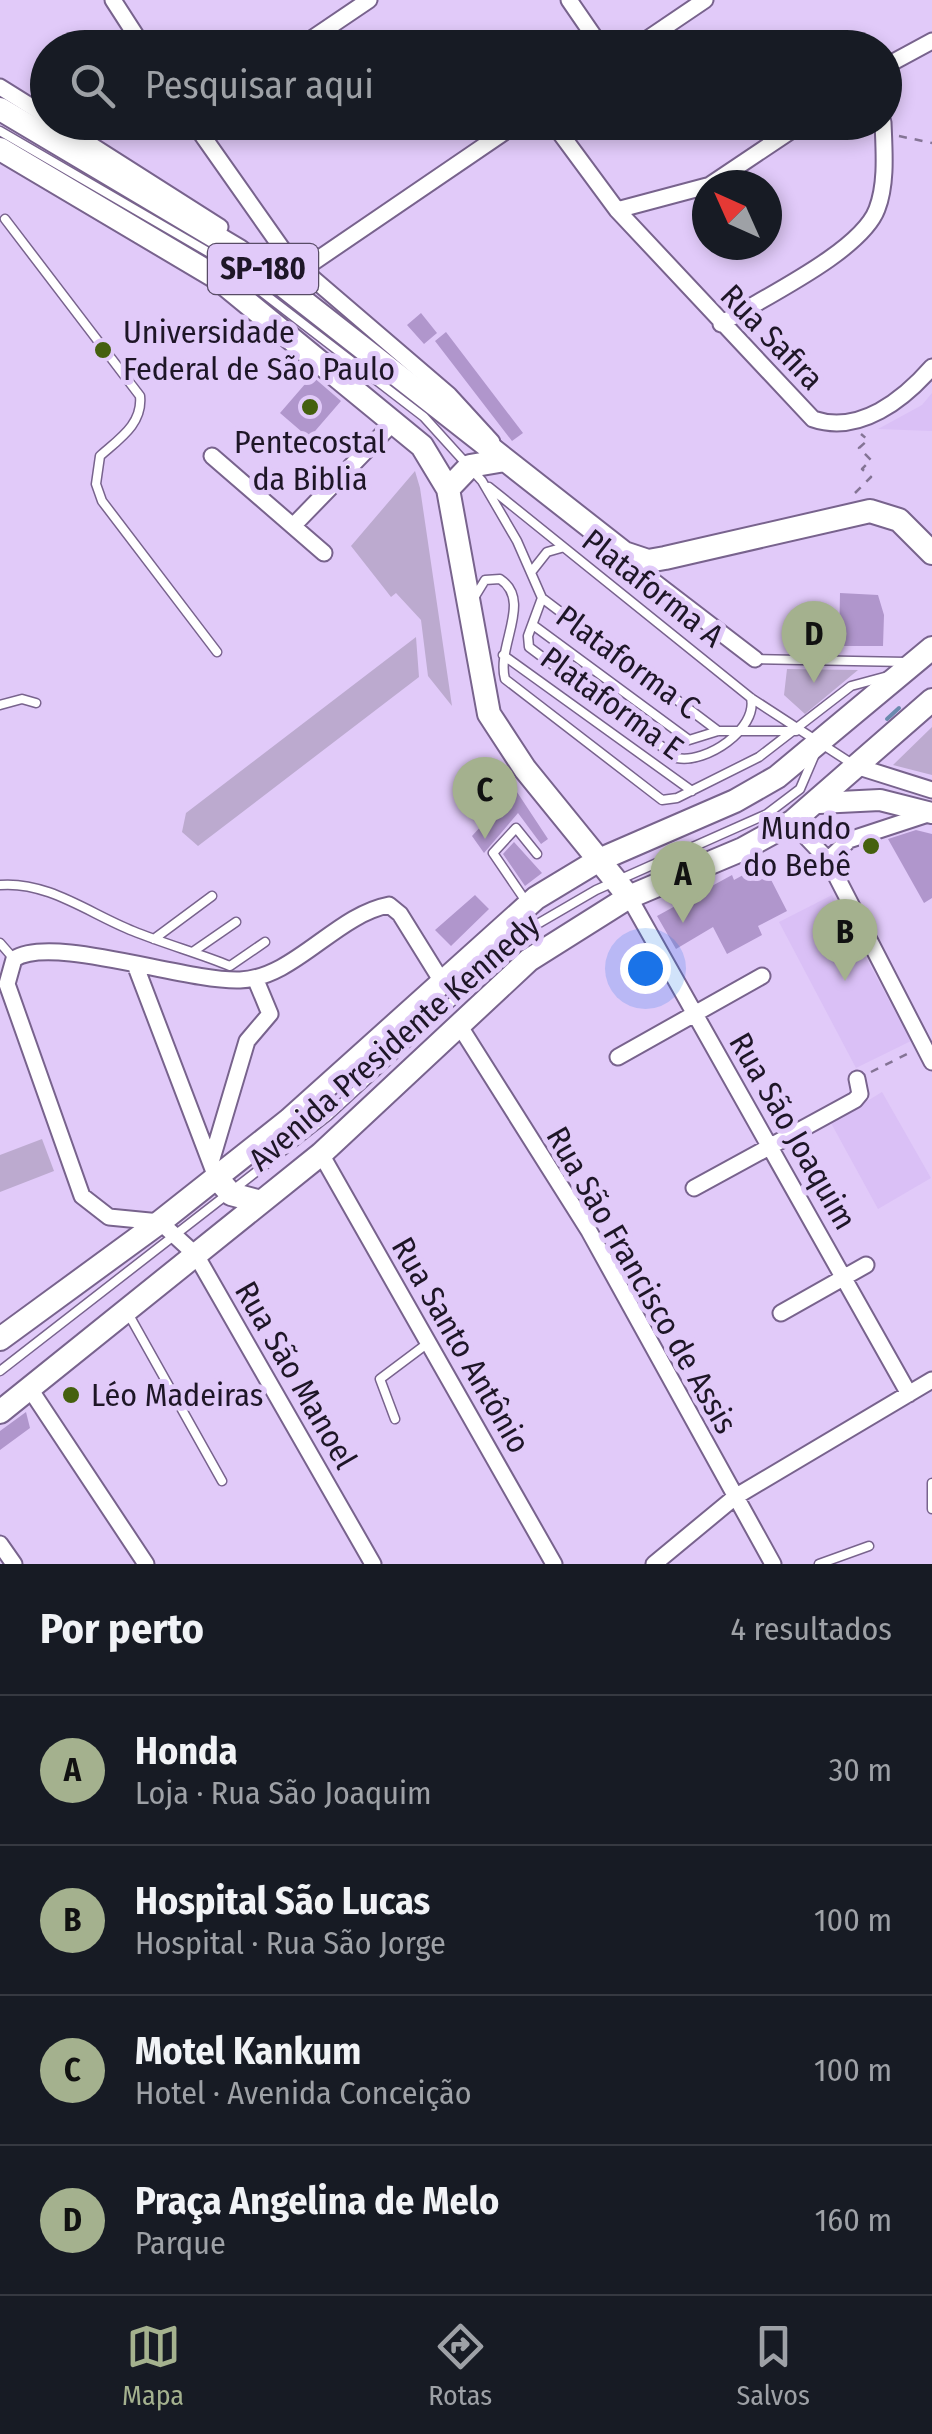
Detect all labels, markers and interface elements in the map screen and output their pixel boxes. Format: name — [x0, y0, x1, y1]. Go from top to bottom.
search box — [30, 30, 902, 140]
icon: search — [65, 58, 120, 113]
text: Pesquisar aqui — [145, 62, 374, 108]
north arrow — [692, 170, 782, 260]
road number: SP-180 — [208, 244, 318, 294]
street label: Rua Safira — [713, 276, 831, 398]
place label: Universidade Federal de São Paulo — [123, 313, 395, 388]
marker: Universidade Federal de São Paulo — [92, 339, 114, 361]
marker: Pentecostal da Biblia — [299, 396, 321, 418]
place label: Pentecostal da Biblia — [234, 423, 386, 498]
street label: Plataforma A — [575, 521, 731, 655]
street label: Plataforma C — [549, 597, 707, 727]
pin: D — [782, 600, 846, 683]
street label: Plataforma E — [533, 639, 691, 767]
pin: C — [452, 756, 518, 839]
place label: Mundo do Bebê — [743, 809, 851, 884]
marker: Mundo do Bebê — [860, 835, 882, 857]
pin: A — [650, 840, 716, 923]
pin: B — [812, 898, 878, 981]
street label: Avenida Presidente Kennedy — [241, 905, 548, 1178]
your location — [620, 943, 671, 994]
street label: Rua São Joaquim — [721, 1026, 865, 1236]
street label: Rua São Francisco de Assis — [539, 1120, 745, 1440]
street label: Rua Santo Antônio — [384, 1231, 538, 1459]
street label: Rua São Manoel — [227, 1275, 365, 1475]
place label: Léo Madeiras — [91, 1376, 263, 1414]
marker: Léo Madeiras — [60, 1384, 82, 1406]
text: Por perto — [40, 1604, 204, 1654]
text: 4 resultados — [730, 1610, 892, 1648]
text: Honda — [135, 1728, 238, 1774]
text: A — [64, 1751, 81, 1789]
text: 30 m — [829, 1751, 892, 1789]
text: Loja · Rua São Joaquim — [135, 1774, 432, 1812]
text: Hospital São Lucas — [135, 1878, 430, 1924]
text: B — [64, 1901, 81, 1939]
text: 100 m — [814, 1901, 892, 1939]
text: Hospital · Rua São Jorge — [135, 1924, 446, 1962]
text: Motel Kankum — [135, 2028, 361, 2074]
text: C — [64, 2051, 81, 2089]
text: 100 m — [814, 2051, 892, 2089]
text: Hotel · Avenida Conceição — [135, 2074, 471, 2112]
text: Praça Angelina de Melo — [135, 2178, 499, 2224]
text: D — [63, 2201, 82, 2239]
text: 160 m — [815, 2201, 892, 2239]
text: Parque — [135, 2224, 226, 2262]
tab: Mapa — [122, 2319, 184, 2412]
tab: Rotas — [428, 2319, 492, 2412]
tab: Salvos — [736, 2319, 810, 2412]

